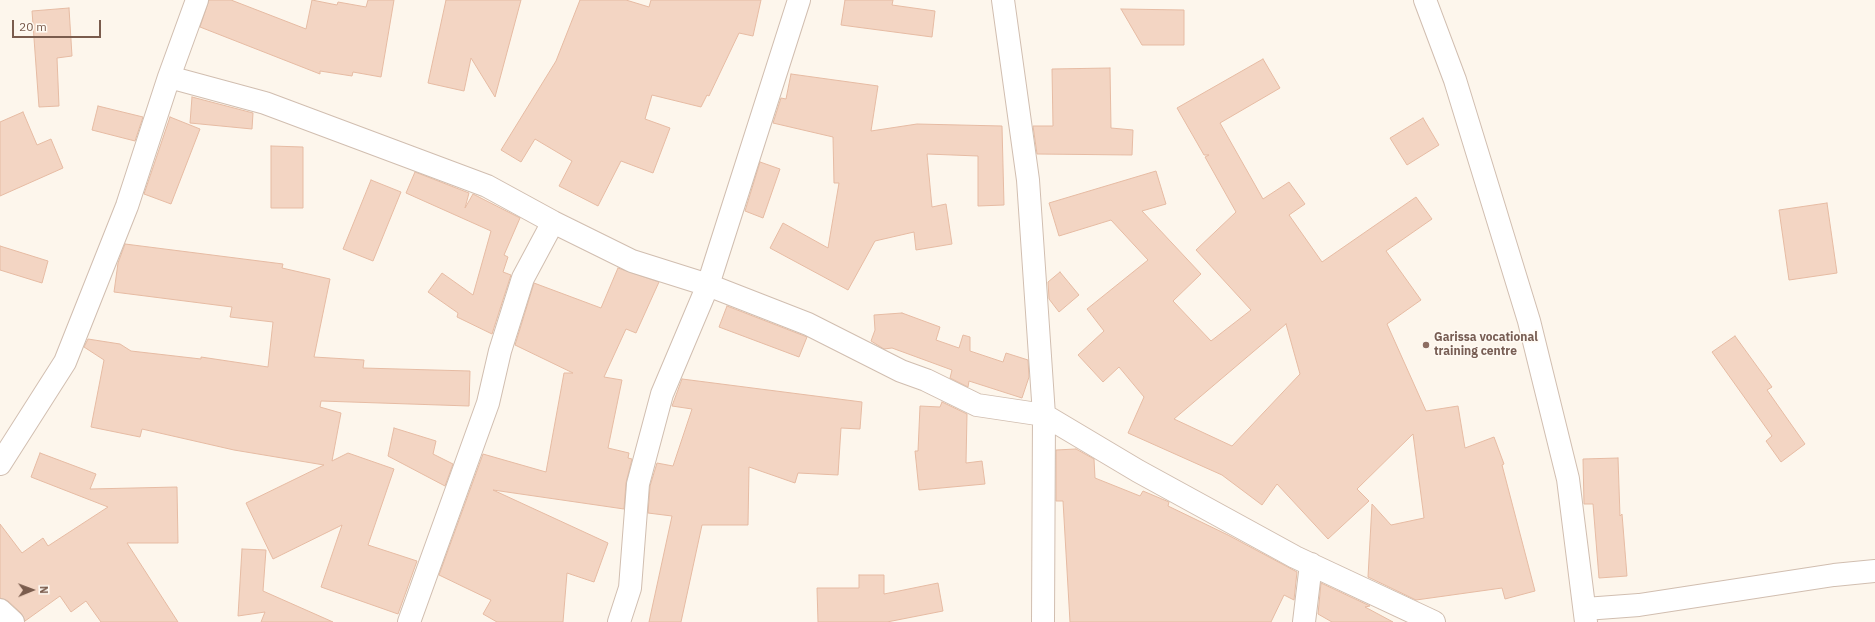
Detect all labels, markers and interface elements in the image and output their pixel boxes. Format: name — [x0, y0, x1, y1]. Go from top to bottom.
scale bar — [14, 12, 103, 38]
text: 20 m — [19, 19, 47, 34]
place label: Garissa vocational training centre — [1434, 331, 1538, 359]
marker: Garissa vocational training centre — [1421, 340, 1431, 350]
north arrow — [12, 570, 52, 610]
text: N — [37, 586, 51, 594]

